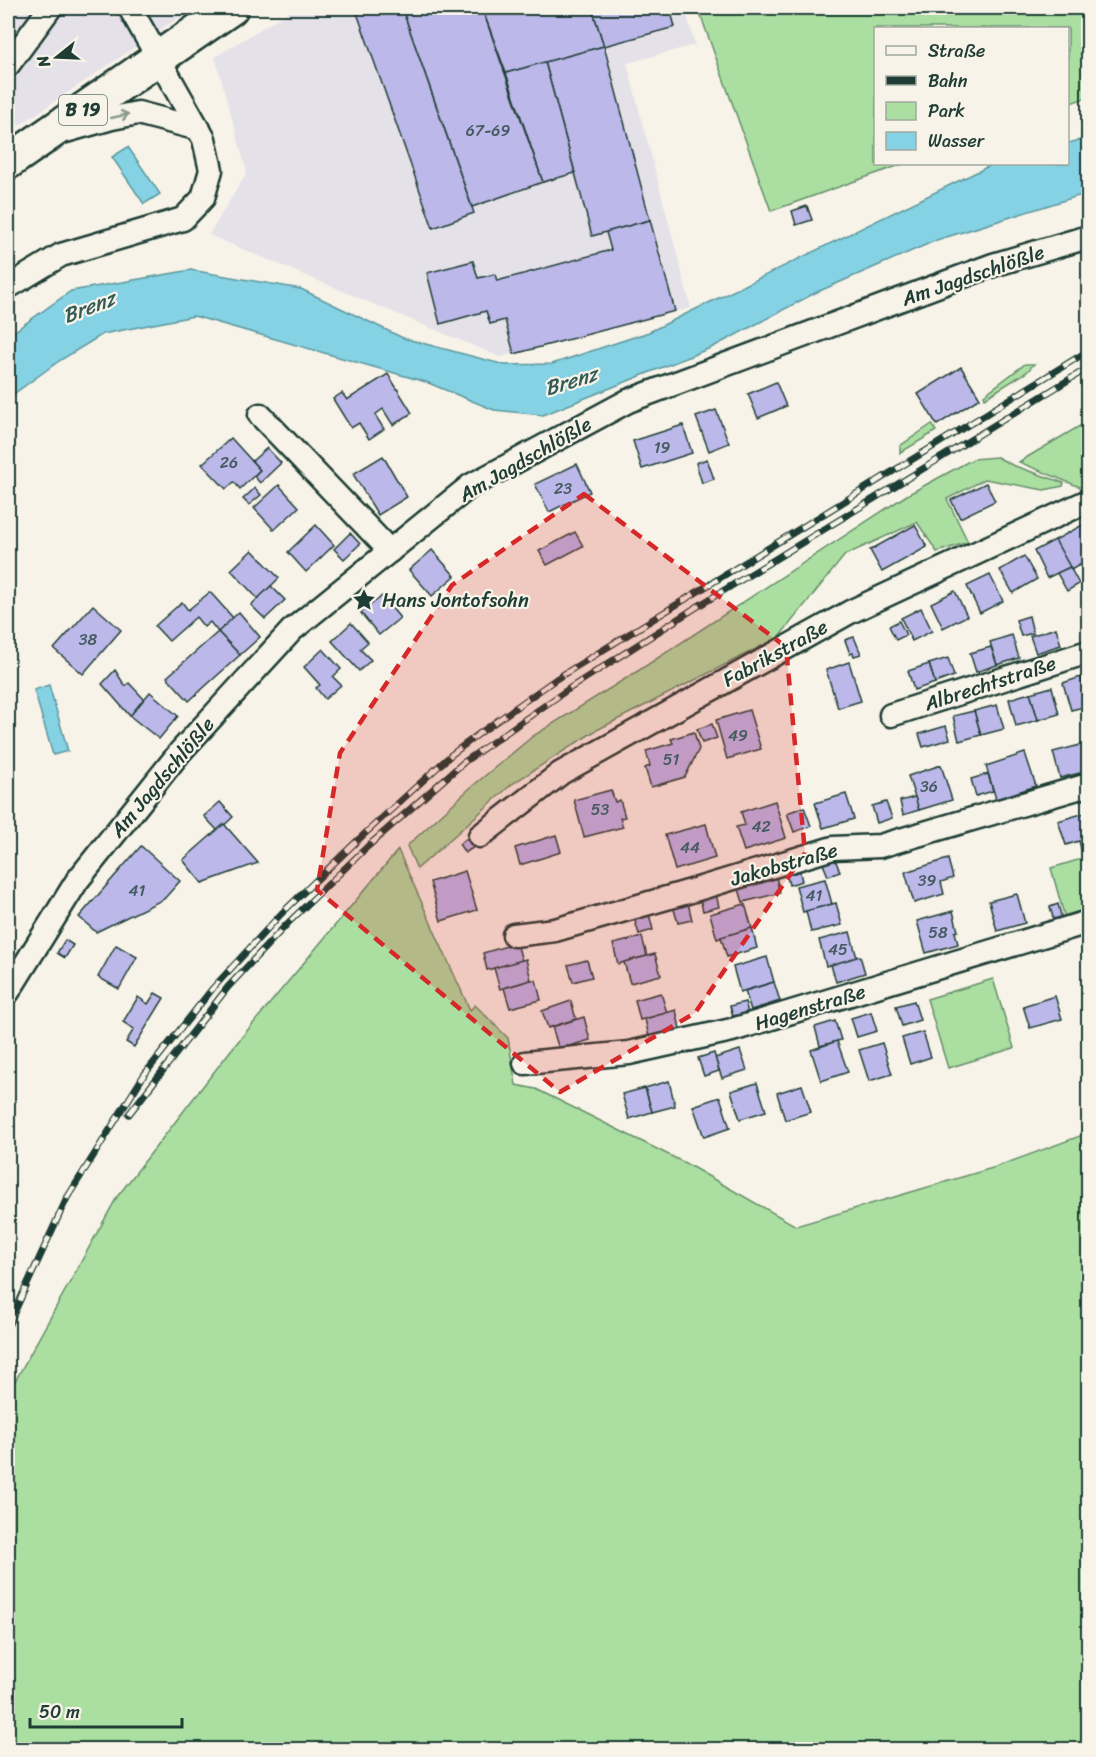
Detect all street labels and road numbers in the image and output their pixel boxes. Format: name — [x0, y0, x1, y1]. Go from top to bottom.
road number: B 19 — [59, 95, 107, 125]
street label: Am Jagdschlößle — [896, 235, 1049, 317]
street label: Am Jagdschlößle — [451, 407, 599, 512]
street label: Fabrikstraße — [716, 610, 835, 697]
street label: Albrechtstraße — [919, 646, 1061, 722]
street label: Am Jagdschlößle — [100, 709, 224, 846]
street label: Jakobstraße — [725, 832, 842, 897]
street label: Hagenstraße — [750, 974, 870, 1041]

